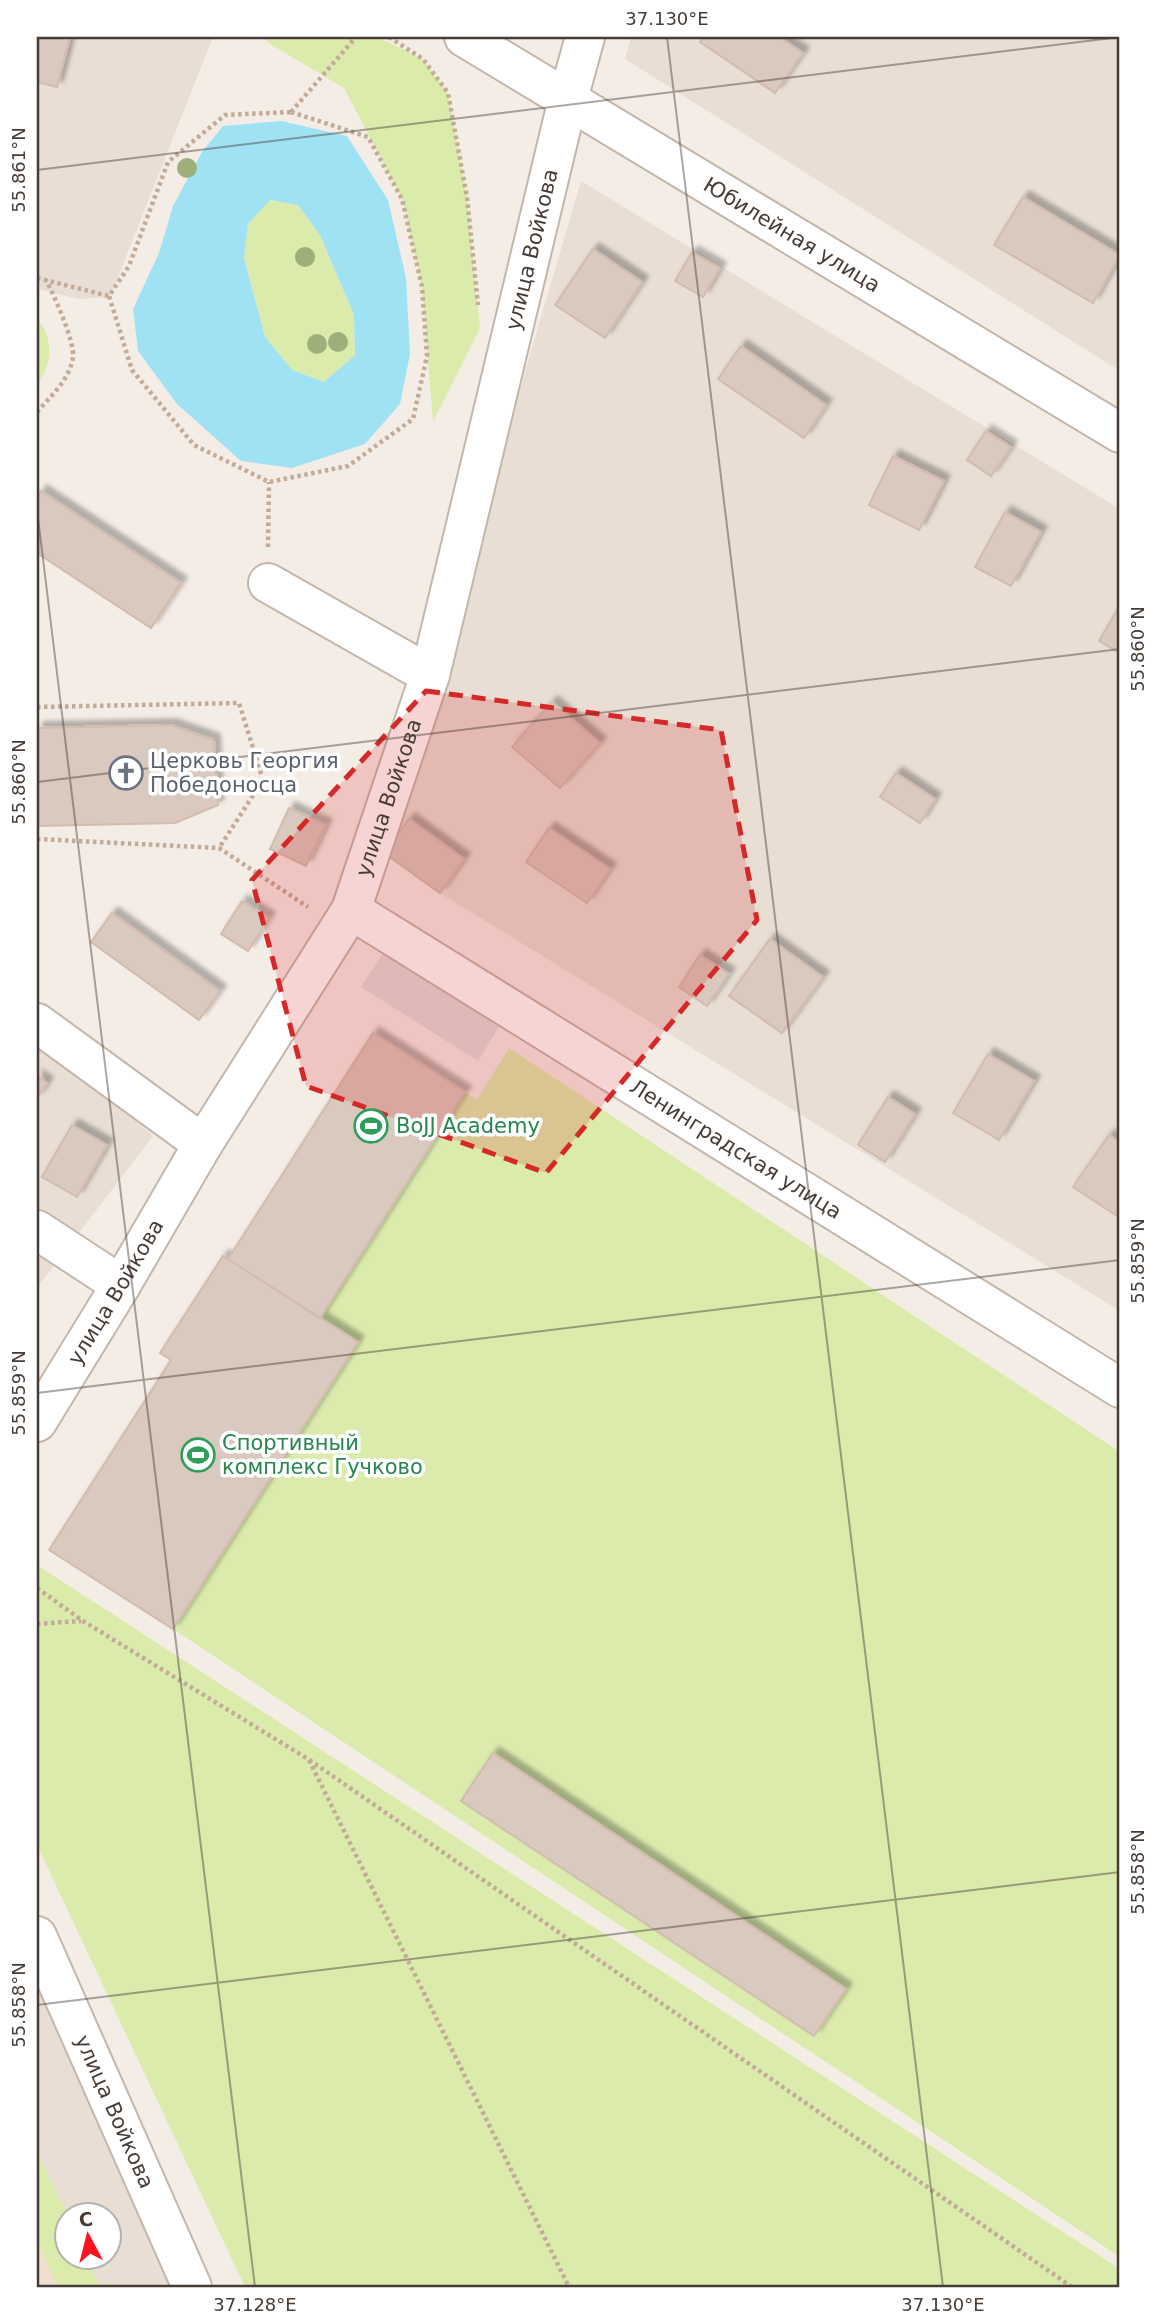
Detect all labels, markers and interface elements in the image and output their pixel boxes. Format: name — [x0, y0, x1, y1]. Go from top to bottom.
text: 37.130°E — [625, 8, 709, 29]
text: 55.861°N — [8, 127, 29, 213]
street label: улица Войкова — [501, 167, 563, 333]
street label: Юбилейная улица — [699, 172, 885, 297]
text: 55.860°N — [1127, 606, 1148, 692]
street label: улица Войкова — [351, 716, 426, 880]
text: 55.860°N — [8, 739, 29, 825]
place label: Церковь Георгия Победоносца — [150, 749, 339, 797]
church icon: Церковь Георгия Победоносца — [107, 754, 145, 792]
street label: Ленинградская улица — [625, 1074, 846, 1224]
sports icon: BoJJ Academy — [352, 1107, 390, 1145]
place label: BoJJ Academy — [396, 1114, 540, 1138]
street label: улица Войкова — [63, 1215, 169, 1369]
text: 55.859°N — [1127, 1218, 1148, 1304]
text: 55.859°N — [8, 1350, 29, 1436]
place label: Спортивный комплекс Гучково — [222, 1431, 423, 1479]
sports icon: Спортивный комплекс Гучково — [179, 1436, 217, 1474]
text: 55.858°N — [1127, 1829, 1148, 1915]
text: 55.858°N — [8, 1962, 29, 2048]
street label: улица Войкова — [70, 2031, 159, 2192]
north arrow — [52, 2202, 122, 2272]
text: С — [78, 2207, 94, 2231]
text: 37.128°E — [213, 2294, 297, 2315]
text: 37.130°E — [901, 2294, 985, 2315]

